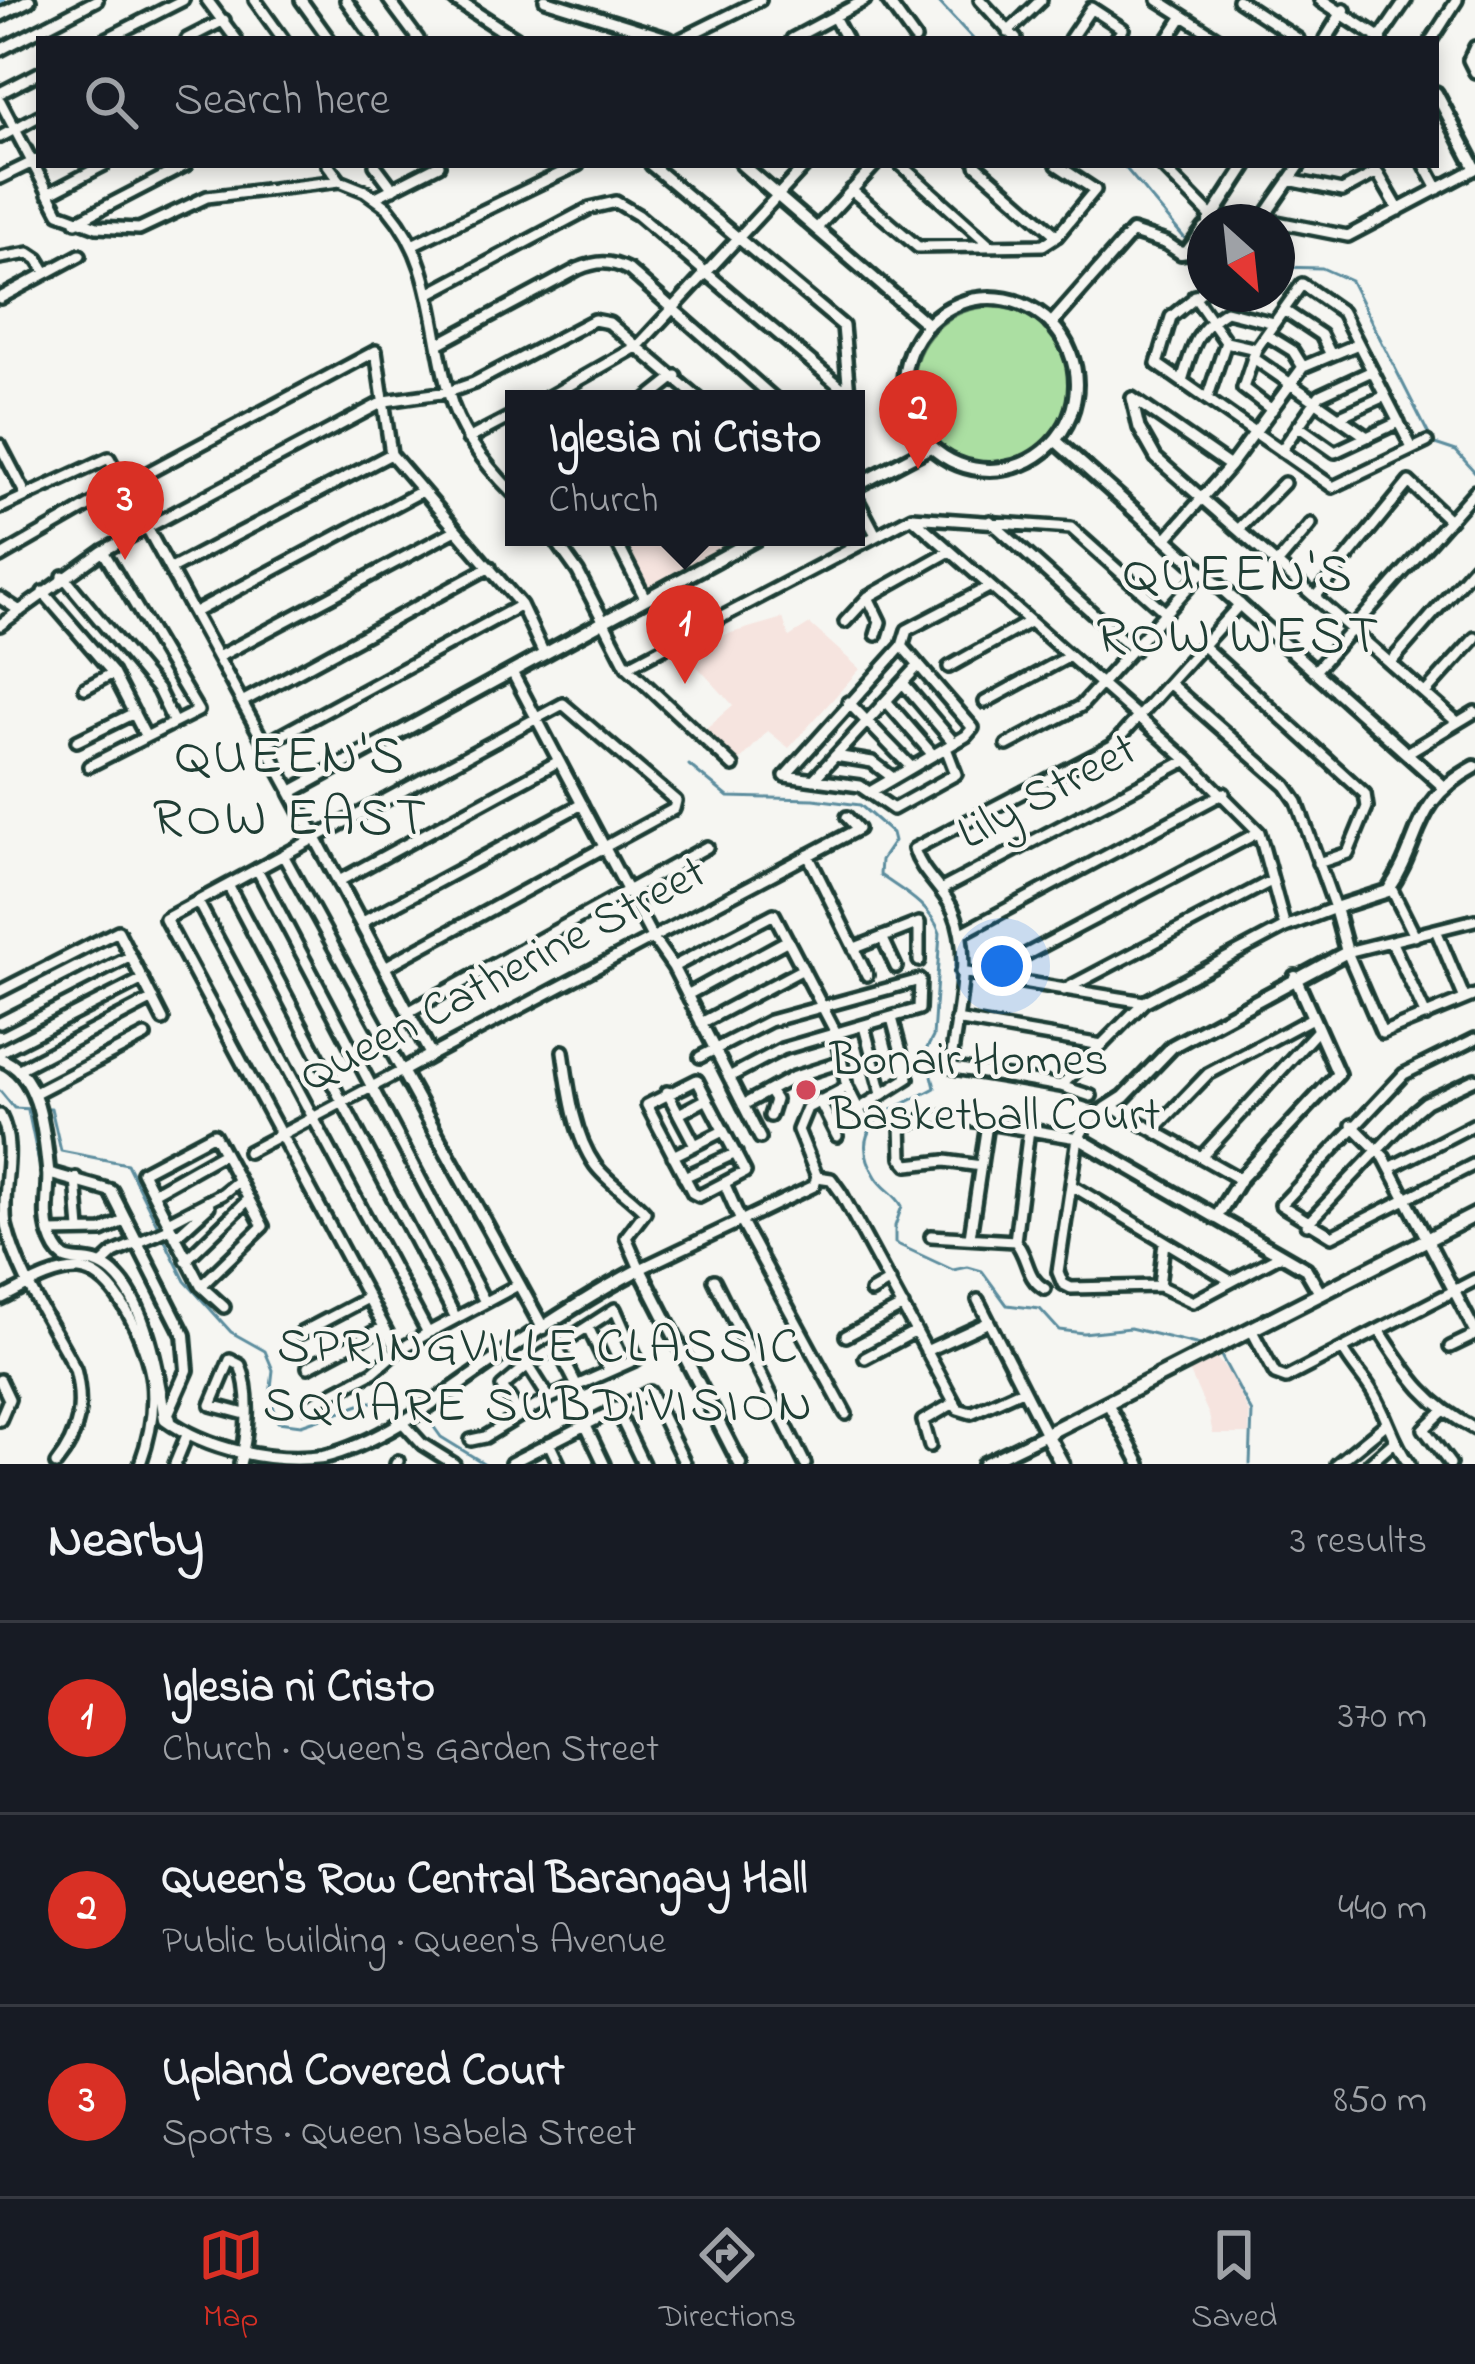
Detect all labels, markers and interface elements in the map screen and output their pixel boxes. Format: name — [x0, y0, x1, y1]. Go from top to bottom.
search box — [36, 36, 1439, 168]
icon: search — [78, 69, 144, 135]
text: Search here — [174, 69, 390, 135]
north arrow — [1187, 204, 1295, 312]
pin: 2 — [879, 370, 957, 469]
popup — [505, 390, 865, 546]
text: Iglesia ni Cristo — [548, 407, 822, 473]
pin: 3 — [86, 461, 164, 560]
text: Church — [548, 473, 659, 530]
district label: QUEEN'S ROW WEST — [1096, 538, 1382, 678]
pin: 1 — [646, 585, 724, 684]
street label: Lily Street — [946, 717, 1150, 869]
district label: QUEEN'S ROW EAST — [153, 720, 429, 860]
street label: Queen Catherine Street — [288, 839, 720, 1113]
your location — [972, 936, 1032, 996]
place label: Bonair Homes Basketball Court — [829, 1027, 1160, 1152]
marker: Bonair Homes Basketball Court — [793, 1077, 819, 1103]
district label: SPRINGVILLE CLASSIC SQUARE SUBDIVISION — [263, 1311, 815, 1445]
text: Nearby — [48, 1505, 204, 1580]
text: 3 results — [1290, 1514, 1427, 1571]
text: Iglesia ni Cristo — [162, 1656, 435, 1722]
text: 1 — [81, 1689, 93, 1746]
text: 370 m — [1338, 1689, 1427, 1746]
text: Church · Queen's Garden Street — [162, 1722, 659, 1779]
text: Queen's Row Central Barangay Hall — [162, 1848, 808, 1914]
text: 2 — [77, 1881, 97, 1938]
text: 440 m — [1338, 1881, 1427, 1938]
text: Public building · Queen's Avenue — [162, 1914, 666, 1971]
text: Upland Covered Court — [162, 2040, 565, 2106]
text: 3 — [79, 2073, 95, 2130]
text: 850 m — [1333, 2073, 1427, 2130]
text: Sports · Queen Isabela Street — [162, 2106, 636, 2163]
tab: Map — [198, 2222, 264, 2342]
tab: Directions — [659, 2222, 796, 2342]
tab: Saved — [1191, 2222, 1277, 2342]

